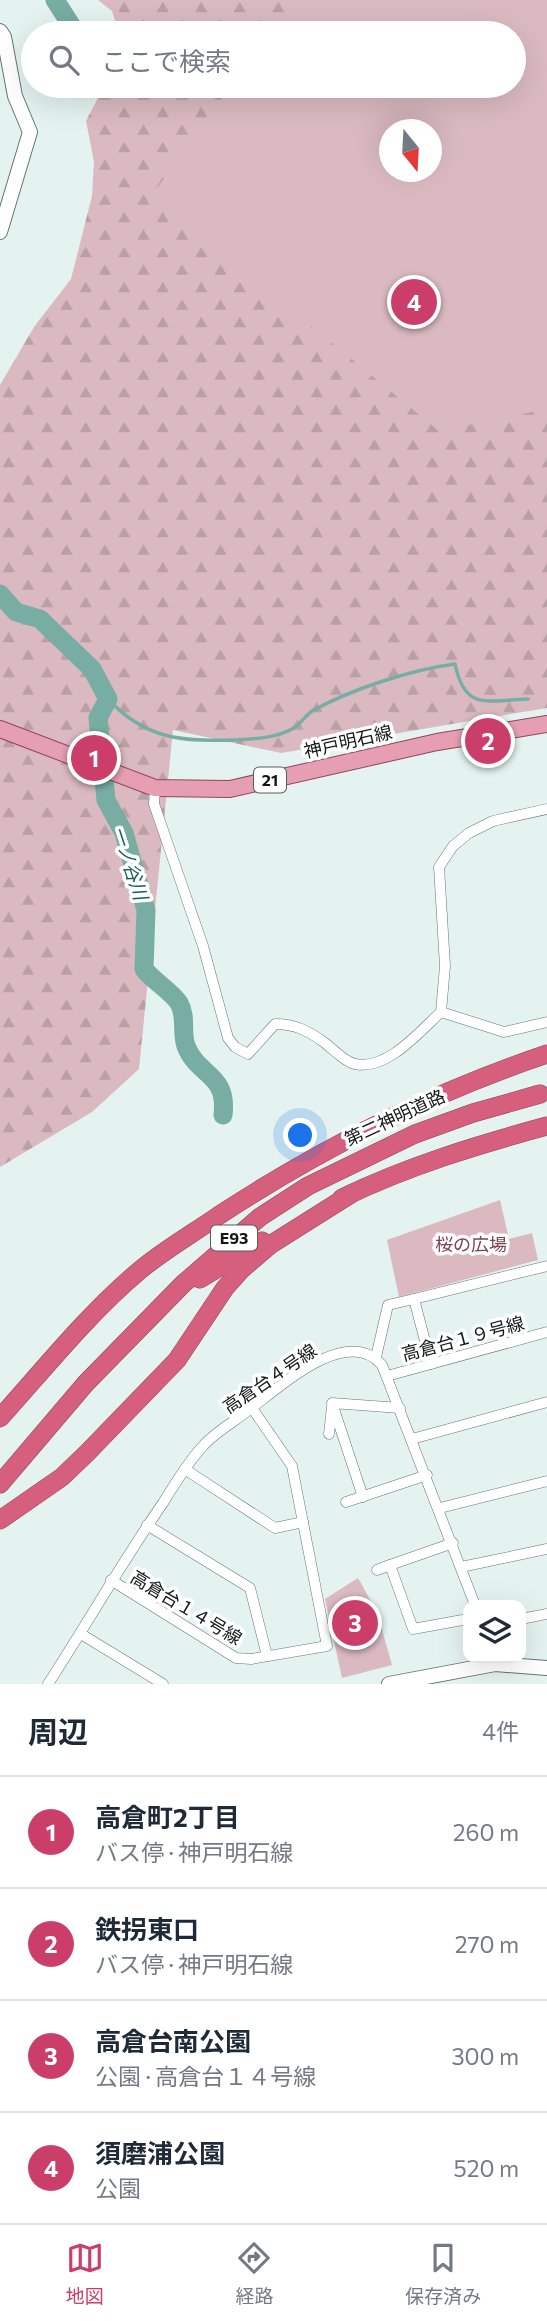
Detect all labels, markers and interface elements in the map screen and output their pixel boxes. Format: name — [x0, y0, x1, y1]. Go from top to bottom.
search box — [21, 21, 526, 98]
icon: search — [45, 41, 83, 79]
text: ここで検索 — [101, 45, 231, 76]
north arrow — [379, 119, 442, 182]
pin: 4 — [391, 276, 437, 328]
pin: 2 — [465, 715, 511, 767]
street label: 神戸明石線 — [301, 720, 394, 762]
pin: 1 — [71, 732, 117, 784]
road number: 21 — [254, 768, 286, 792]
water label: 一ノ谷川 — [108, 823, 154, 904]
street label: 第二神明道路 — [341, 1084, 448, 1150]
your location — [283, 1118, 317, 1152]
road number: E93 — [211, 1226, 257, 1250]
park label: 桜の広場 — [435, 1233, 507, 1255]
street label: 高倉台１９号線 — [399, 1311, 526, 1365]
street label: 高倉台４号線 — [219, 1339, 320, 1417]
street label: 高倉台１４号線 — [127, 1565, 246, 1649]
pin: 3 — [332, 1597, 378, 1649]
map controls — [463, 1600, 526, 1663]
button: layers — [463, 1600, 526, 1663]
text: 周辺 — [28, 1712, 88, 1749]
text: 4件 — [482, 1717, 519, 1745]
text: 高倉町2丁目 — [95, 1801, 240, 1832]
text: 1 — [46, 1818, 56, 1846]
text: 260 m — [453, 1818, 519, 1846]
text: バス停 · 神戸明石線 — [95, 1838, 293, 1866]
text: 鉄拐東口 — [95, 1913, 199, 1944]
text: 2 — [44, 1930, 58, 1958]
text: 270 m — [455, 1930, 519, 1958]
text: バス停 · 神戸明石線 — [95, 1950, 293, 1978]
text: 高倉台南公園 — [95, 2025, 251, 2056]
text: 3 — [44, 2042, 58, 2070]
text: 300 m — [451, 2042, 519, 2070]
text: 公園 · 高倉台１４号線 — [95, 2062, 316, 2090]
text: 須磨浦公園 — [95, 2137, 225, 2168]
text: 4 — [44, 2154, 58, 2182]
text: 520 m — [454, 2154, 519, 2182]
text: 公園 — [95, 2174, 141, 2202]
tab: 地図 — [66, 2239, 104, 2308]
tab: 経路 — [235, 2239, 273, 2308]
tab: 保存済み — [405, 2239, 481, 2308]

